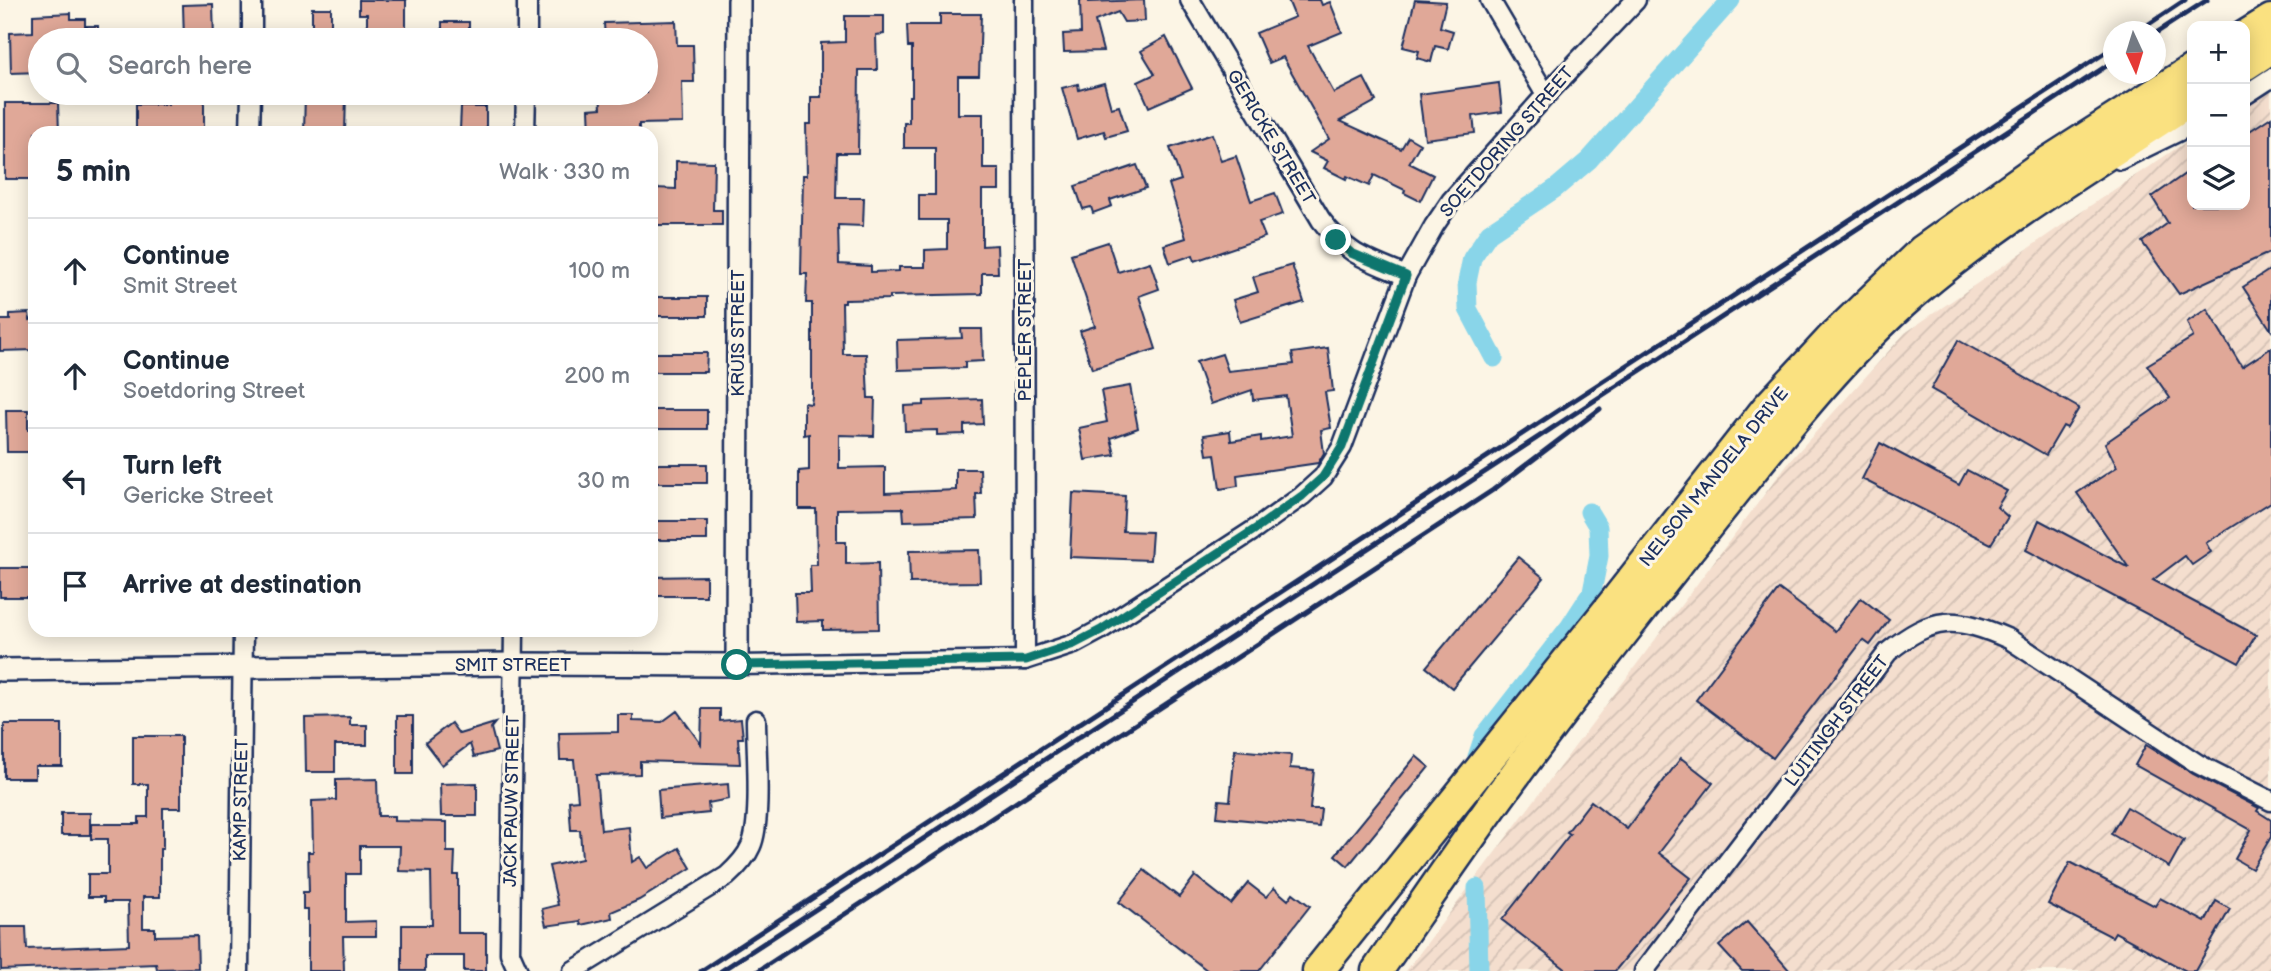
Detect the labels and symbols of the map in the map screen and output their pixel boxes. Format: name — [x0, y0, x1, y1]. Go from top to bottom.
north arrow — [2103, 21, 2166, 84]
street label: SOETDORING STREET — [1436, 62, 1578, 222]
street label: GERICKE STREET — [1223, 66, 1320, 208]
route end — [1320, 224, 1351, 255]
street label: PEPLER STREET — [1015, 258, 1036, 401]
street label: KRUIS STREET — [728, 269, 749, 397]
street label: NELSON MANDELA DRIVE — [1635, 383, 1793, 571]
route start — [721, 649, 752, 680]
street label: LUITINGH STREET — [1781, 651, 1893, 791]
street label: SMIT STREET — [455, 655, 571, 676]
street label: JACK PAUW STREET — [500, 715, 524, 887]
street label: KAMP STREET — [229, 738, 253, 862]

